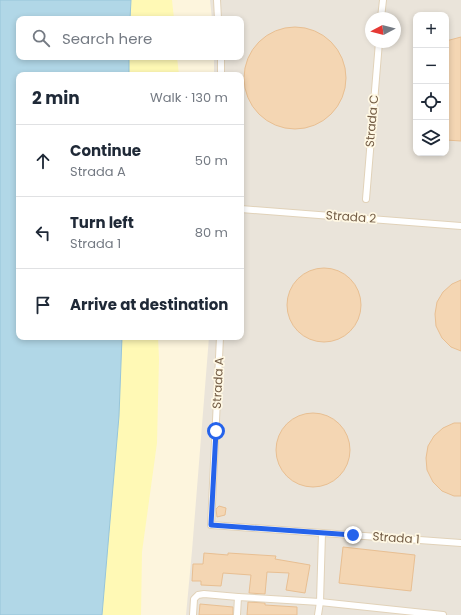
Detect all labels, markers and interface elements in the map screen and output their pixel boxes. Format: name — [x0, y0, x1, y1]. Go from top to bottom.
north arrow — [365, 12, 401, 48]
map controls — [413, 12, 449, 156]
button: + — [413, 12, 449, 48]
search box — [16, 16, 244, 60]
icon: search — [30, 27, 52, 49]
text: Search here — [62, 28, 152, 49]
button: − — [413, 48, 449, 84]
button: locate — [413, 84, 449, 120]
text: 2 min — [32, 86, 80, 110]
text: Walk · 130 m — [150, 88, 228, 107]
street label: Strada C — [361, 94, 382, 148]
button: layers — [413, 120, 449, 156]
text: Continue — [70, 140, 141, 161]
icon: ahead — [32, 150, 54, 172]
text: 50 m — [195, 151, 228, 170]
text: Strada A — [70, 162, 126, 181]
street label: Strada 2 — [325, 206, 377, 227]
text: Turn left — [70, 212, 134, 233]
icon: left — [32, 222, 54, 244]
text: 80 m — [195, 223, 228, 242]
text: Strada 1 — [70, 234, 121, 253]
icon: arrive — [32, 294, 54, 316]
text: Arrive at destination — [70, 294, 228, 315]
street label: Strada A — [208, 357, 227, 409]
route start — [207, 422, 225, 440]
route end — [344, 526, 362, 544]
street label: Strada 1 — [372, 527, 420, 548]

